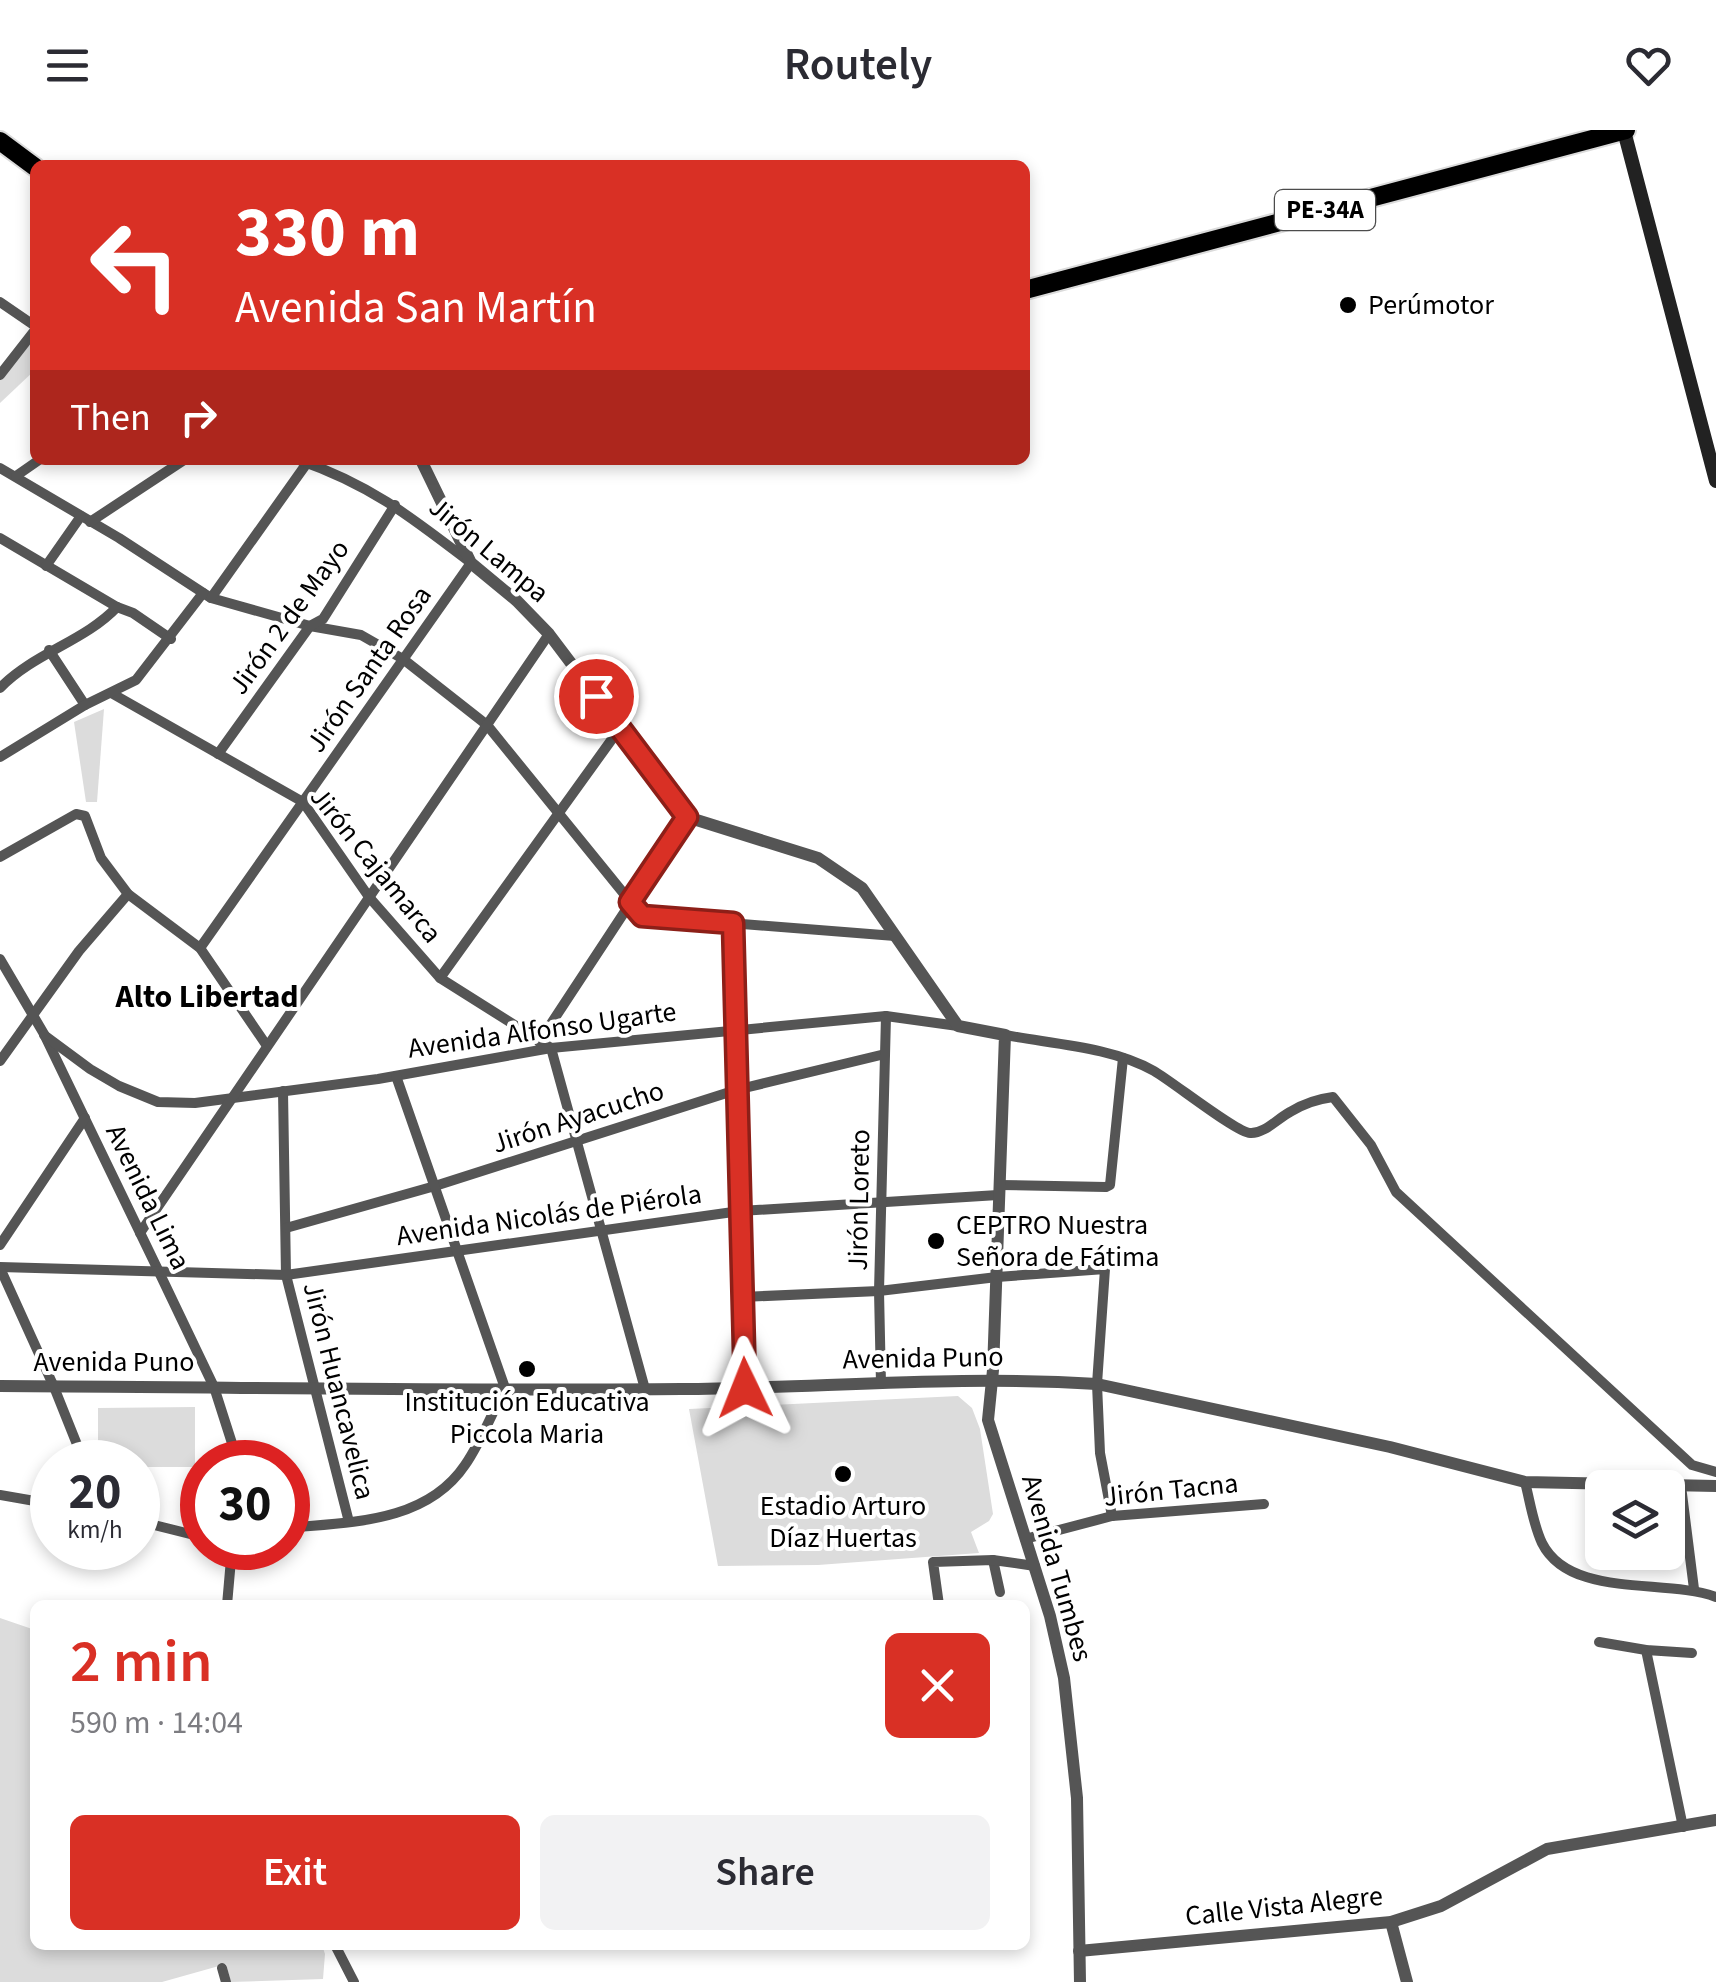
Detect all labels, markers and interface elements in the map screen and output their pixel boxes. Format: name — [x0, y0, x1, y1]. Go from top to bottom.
text: Routely — [784, 33, 932, 97]
icon: menu — [40, 38, 95, 93]
icon: heart — [1621, 38, 1676, 93]
text: 330 m — [235, 183, 420, 283]
road number: PE-34A — [1275, 190, 1375, 230]
icon: left — [70, 200, 200, 330]
text: Avenida San Martín — [235, 276, 597, 340]
place label: Perúmotor — [1368, 285, 1494, 325]
marker: Perúmotor — [1337, 294, 1359, 316]
icon: right — [171, 390, 226, 445]
text: Then — [70, 391, 151, 445]
street label: Jirón Lampa — [420, 488, 558, 612]
street label: Jirón 2 de Mayo — [219, 531, 359, 703]
street label: Jirón Santa Rosa — [297, 577, 441, 761]
pin — [554, 654, 639, 739]
icon: arrive — [569, 669, 624, 724]
street label: Jirón Cajamarca — [301, 778, 451, 952]
district label: Alto Libertad — [114, 974, 299, 1020]
street label: Avenida Alfonso Ugarte — [405, 991, 679, 1069]
street label: Jirón Ayacucho — [487, 1070, 669, 1164]
street label: Avenida Lima — [96, 1118, 200, 1276]
street label: Jirón Loreto — [838, 1129, 880, 1271]
street label: Avenida Nicolás de Piérola — [394, 1174, 704, 1256]
place label: CEPTRO Nuestra Señora de Fátima — [956, 1205, 1159, 1277]
marker: CEPTRO Nuestra Señora de Fátima — [925, 1230, 947, 1252]
street label: Jirón Huancavelica — [293, 1278, 385, 1504]
position arrow — [693, 1336, 797, 1440]
street label: Avenida Puno — [842, 1337, 1004, 1379]
street label: Avenida Puno — [34, 1342, 194, 1382]
marker: Institución Educativa Piccola Maria — [516, 1358, 538, 1380]
place label: Institución Educativa Piccola Maria — [404, 1382, 650, 1454]
speed limit sign: 30 — [180, 1440, 310, 1570]
text: 20 — [69, 1457, 121, 1528]
marker: Estadio Arturo Díaz Huertas — [832, 1463, 854, 1485]
street label: Jirón Tacna — [1102, 1463, 1240, 1517]
street label: Avenida Tumbes — [1011, 1470, 1103, 1666]
map controls — [1585, 1470, 1685, 1570]
button: layers — [1585, 1470, 1685, 1570]
place label: Estadio Arturo Díaz Huertas — [760, 1486, 926, 1558]
text: km/h — [67, 1512, 123, 1548]
text: 2 min — [70, 1620, 213, 1705]
button: close — [885, 1633, 990, 1738]
text: 590 m · 14:04 — [70, 1700, 243, 1746]
button: Exit — [70, 1815, 520, 1930]
button: Share — [540, 1815, 990, 1930]
street label: Calle Vista Alegre — [1183, 1876, 1385, 1936]

